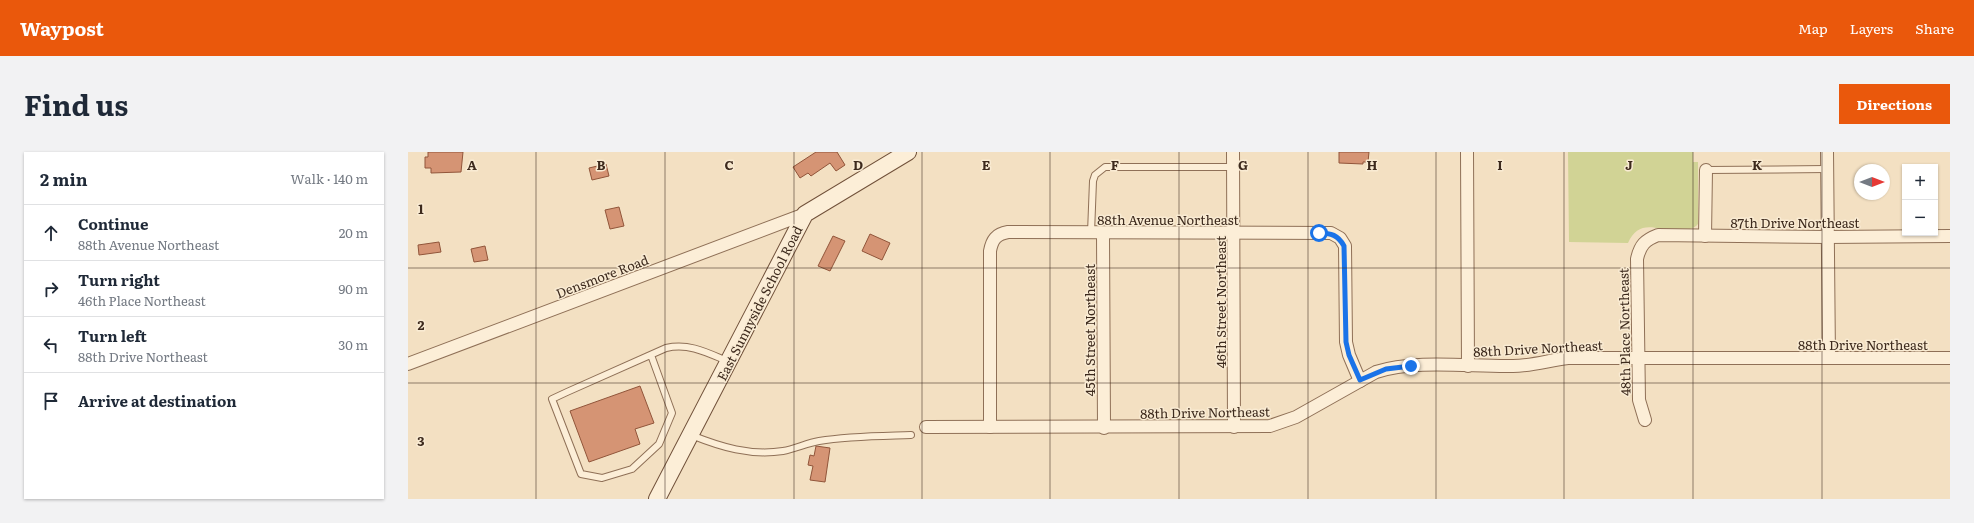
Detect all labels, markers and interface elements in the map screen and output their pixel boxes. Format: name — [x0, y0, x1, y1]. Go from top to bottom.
text: Waypost — [20, 14, 104, 42]
text: Map — [1798, 18, 1828, 38]
text: Layers — [1850, 18, 1893, 38]
text: Share — [1915, 18, 1954, 38]
text: Find us — [24, 83, 128, 125]
button: Directions — [1839, 84, 1950, 124]
text: A — [467, 155, 477, 174]
text: B — [597, 155, 606, 174]
text: C — [724, 155, 734, 174]
text: D — [853, 155, 863, 174]
text: E — [982, 155, 991, 174]
text: F — [1111, 155, 1119, 174]
text: G — [1238, 155, 1248, 174]
text: H — [1367, 155, 1378, 174]
text: I — [1497, 155, 1503, 174]
text: J — [1625, 155, 1633, 174]
text: K — [1752, 155, 1763, 174]
north arrow — [1854, 164, 1890, 200]
map controls — [1902, 164, 1938, 236]
button: + — [1902, 164, 1938, 200]
text: 2 min — [40, 166, 88, 191]
text: Walk · 140 m — [291, 169, 368, 188]
text: 1 — [418, 199, 424, 218]
button: − — [1902, 200, 1938, 236]
street label: 88th Avenue Northeast — [1097, 210, 1239, 229]
text: Continue — [78, 212, 148, 235]
street label: 87th Drive Northeast — [1730, 213, 1860, 232]
icon: ahead — [40, 222, 62, 244]
street label: East Sunnyside School Road — [712, 222, 806, 384]
text: 20 m — [339, 223, 368, 242]
route start — [1310, 224, 1328, 242]
text: 88th Avenue Northeast — [78, 235, 219, 254]
street label: 46th Street Northeast — [1211, 235, 1230, 368]
street label: Densmore Road — [553, 250, 651, 302]
street label: 45th Street Northeast — [1080, 263, 1099, 396]
street label: 48th Place Northeast — [1613, 267, 1635, 396]
text: Turn right — [78, 268, 160, 291]
icon: right — [40, 278, 62, 300]
text: 90 m — [338, 279, 368, 298]
text: 46th Place Northeast — [78, 291, 206, 310]
text: 2 — [418, 315, 425, 334]
text: Turn left — [78, 324, 147, 347]
icon: left — [40, 334, 62, 356]
text: 30 m — [338, 335, 368, 354]
street label: 88th Drive Northeast — [1473, 335, 1604, 361]
street label: 88th Drive Northeast — [1798, 335, 1929, 354]
text: 88th Drive Northeast — [78, 347, 208, 366]
route end — [1402, 357, 1420, 375]
text: Arrive at destination — [78, 389, 237, 412]
icon: arrive — [40, 390, 62, 412]
street label: 88th Drive Northeast — [1140, 401, 1271, 423]
text: 3 — [417, 431, 425, 450]

